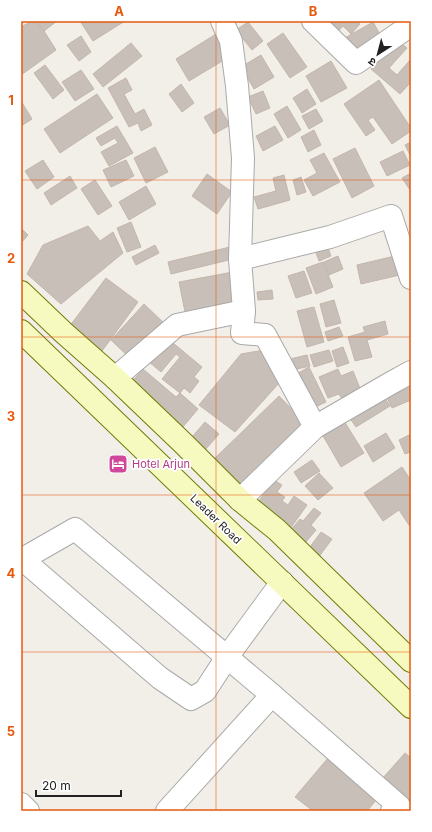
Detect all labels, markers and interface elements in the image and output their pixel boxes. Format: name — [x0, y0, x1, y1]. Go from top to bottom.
text: A — [114, 3, 124, 19]
text: B — [309, 3, 318, 19]
north arrow — [358, 34, 398, 74]
text: उ — [365, 54, 379, 70]
text: 1 — [8, 92, 14, 108]
text: 2 — [7, 250, 15, 266]
text: 3 — [7, 408, 15, 424]
hotel icon: Hotel Arjun — [107, 453, 129, 475]
place label: Hotel Arjun — [132, 457, 190, 471]
street label: Leader Road — [187, 491, 245, 547]
text: 4 — [7, 565, 16, 581]
text: 5 — [7, 723, 15, 739]
scale bar — [36, 772, 121, 798]
text: 20 m — [42, 778, 71, 793]

